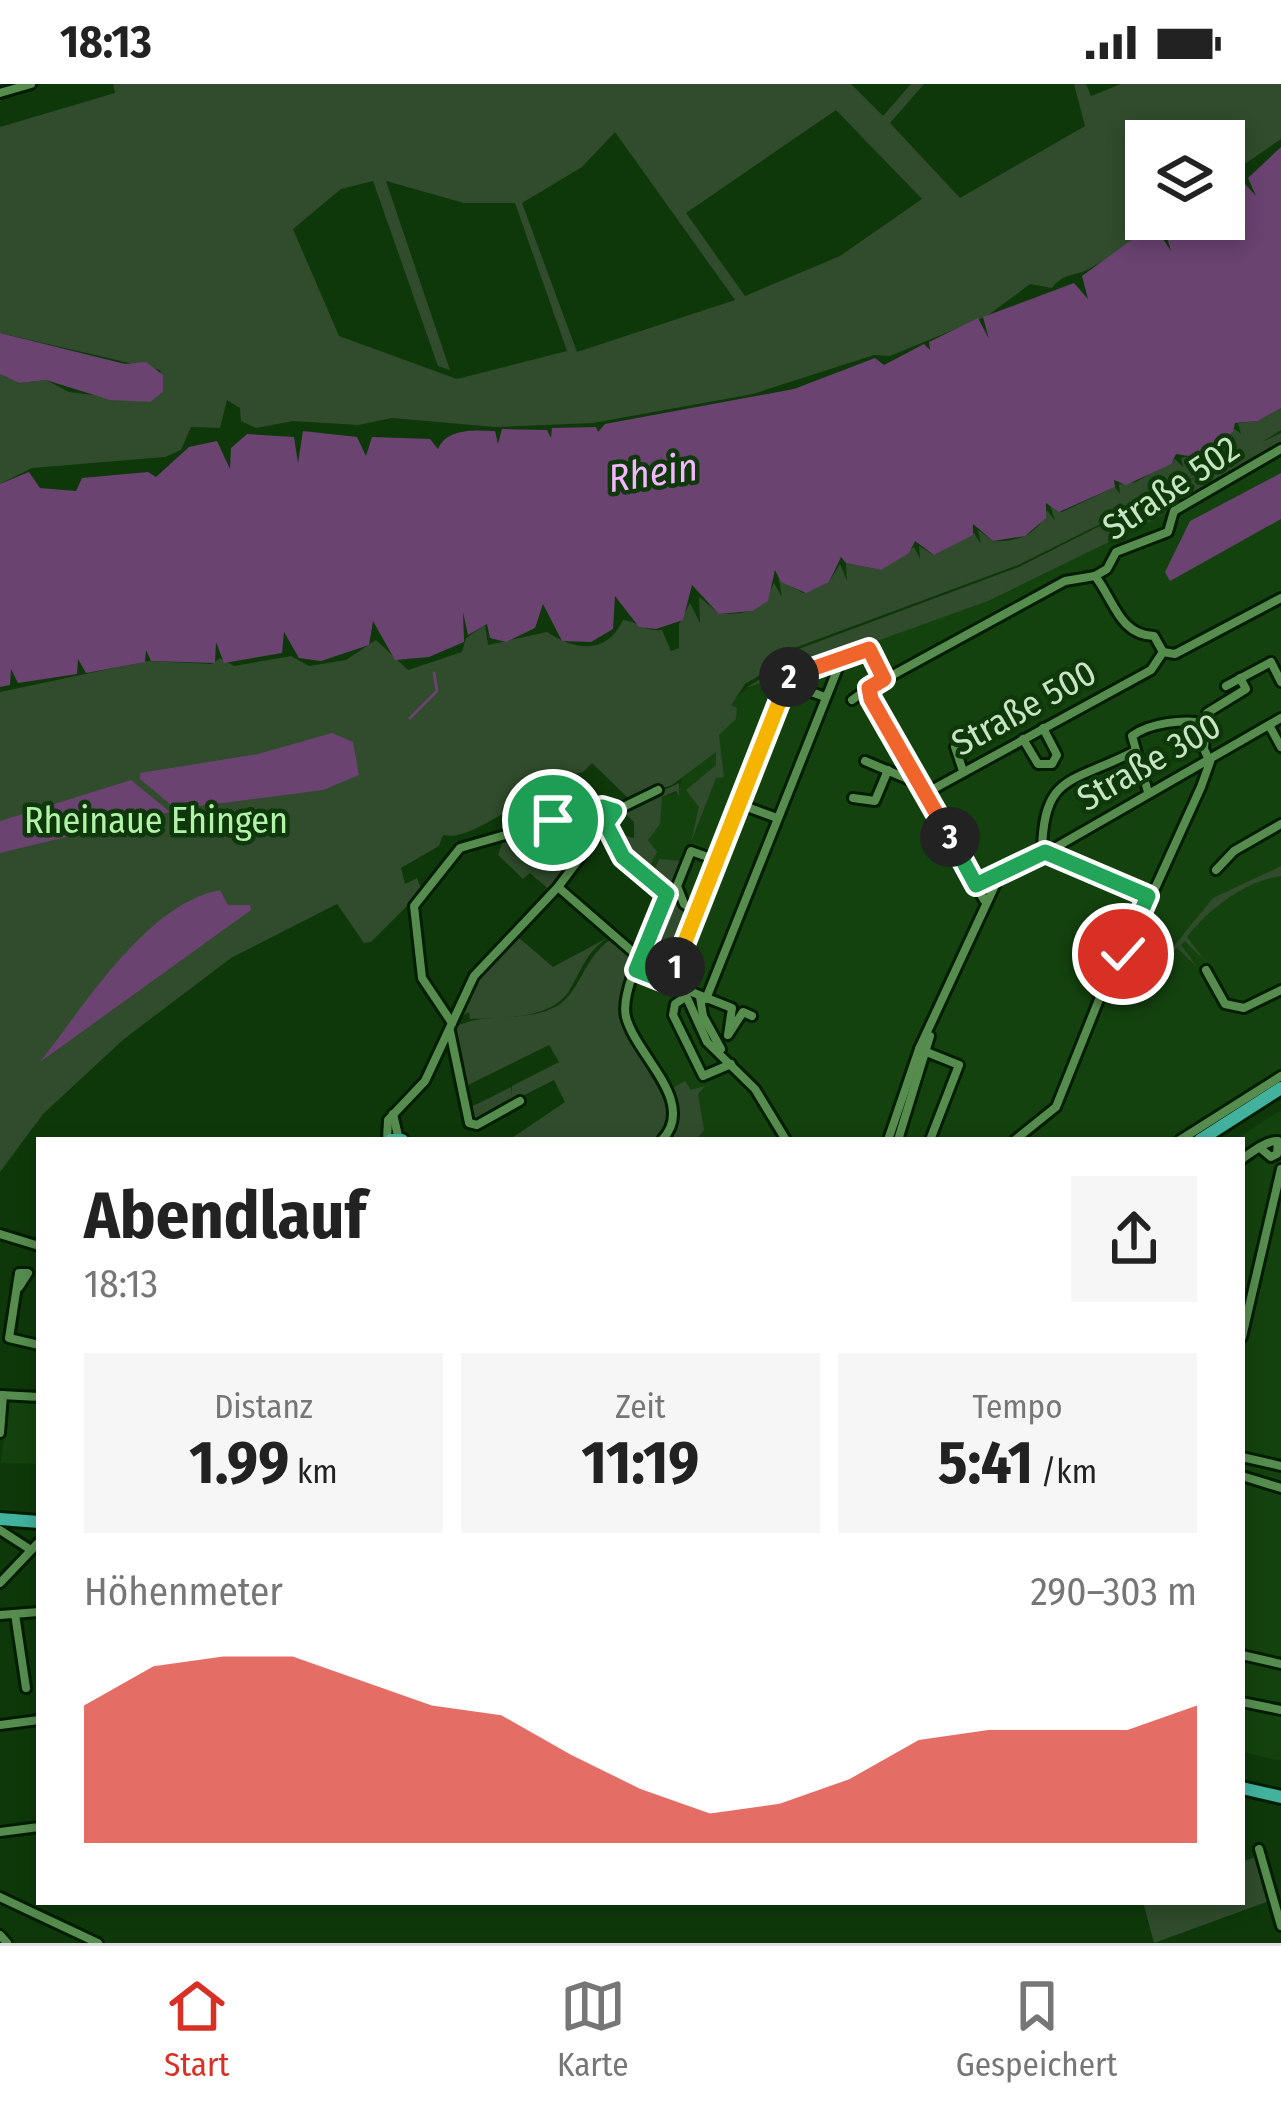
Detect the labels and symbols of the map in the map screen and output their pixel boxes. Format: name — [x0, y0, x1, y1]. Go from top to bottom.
street label: Straße 502 — [1094, 426, 1248, 550]
water label: Rhein — [605, 444, 701, 502]
pin: 2 — [759, 647, 819, 707]
street label: Straße 500 — [944, 650, 1104, 766]
street label: Straße 300 — [1070, 703, 1228, 821]
pin — [502, 769, 604, 871]
park label: Rheinaue Ehingen — [24, 799, 288, 843]
pin: 3 — [920, 807, 980, 867]
pin — [1072, 903, 1174, 1005]
pin: 1 — [645, 937, 705, 997]

